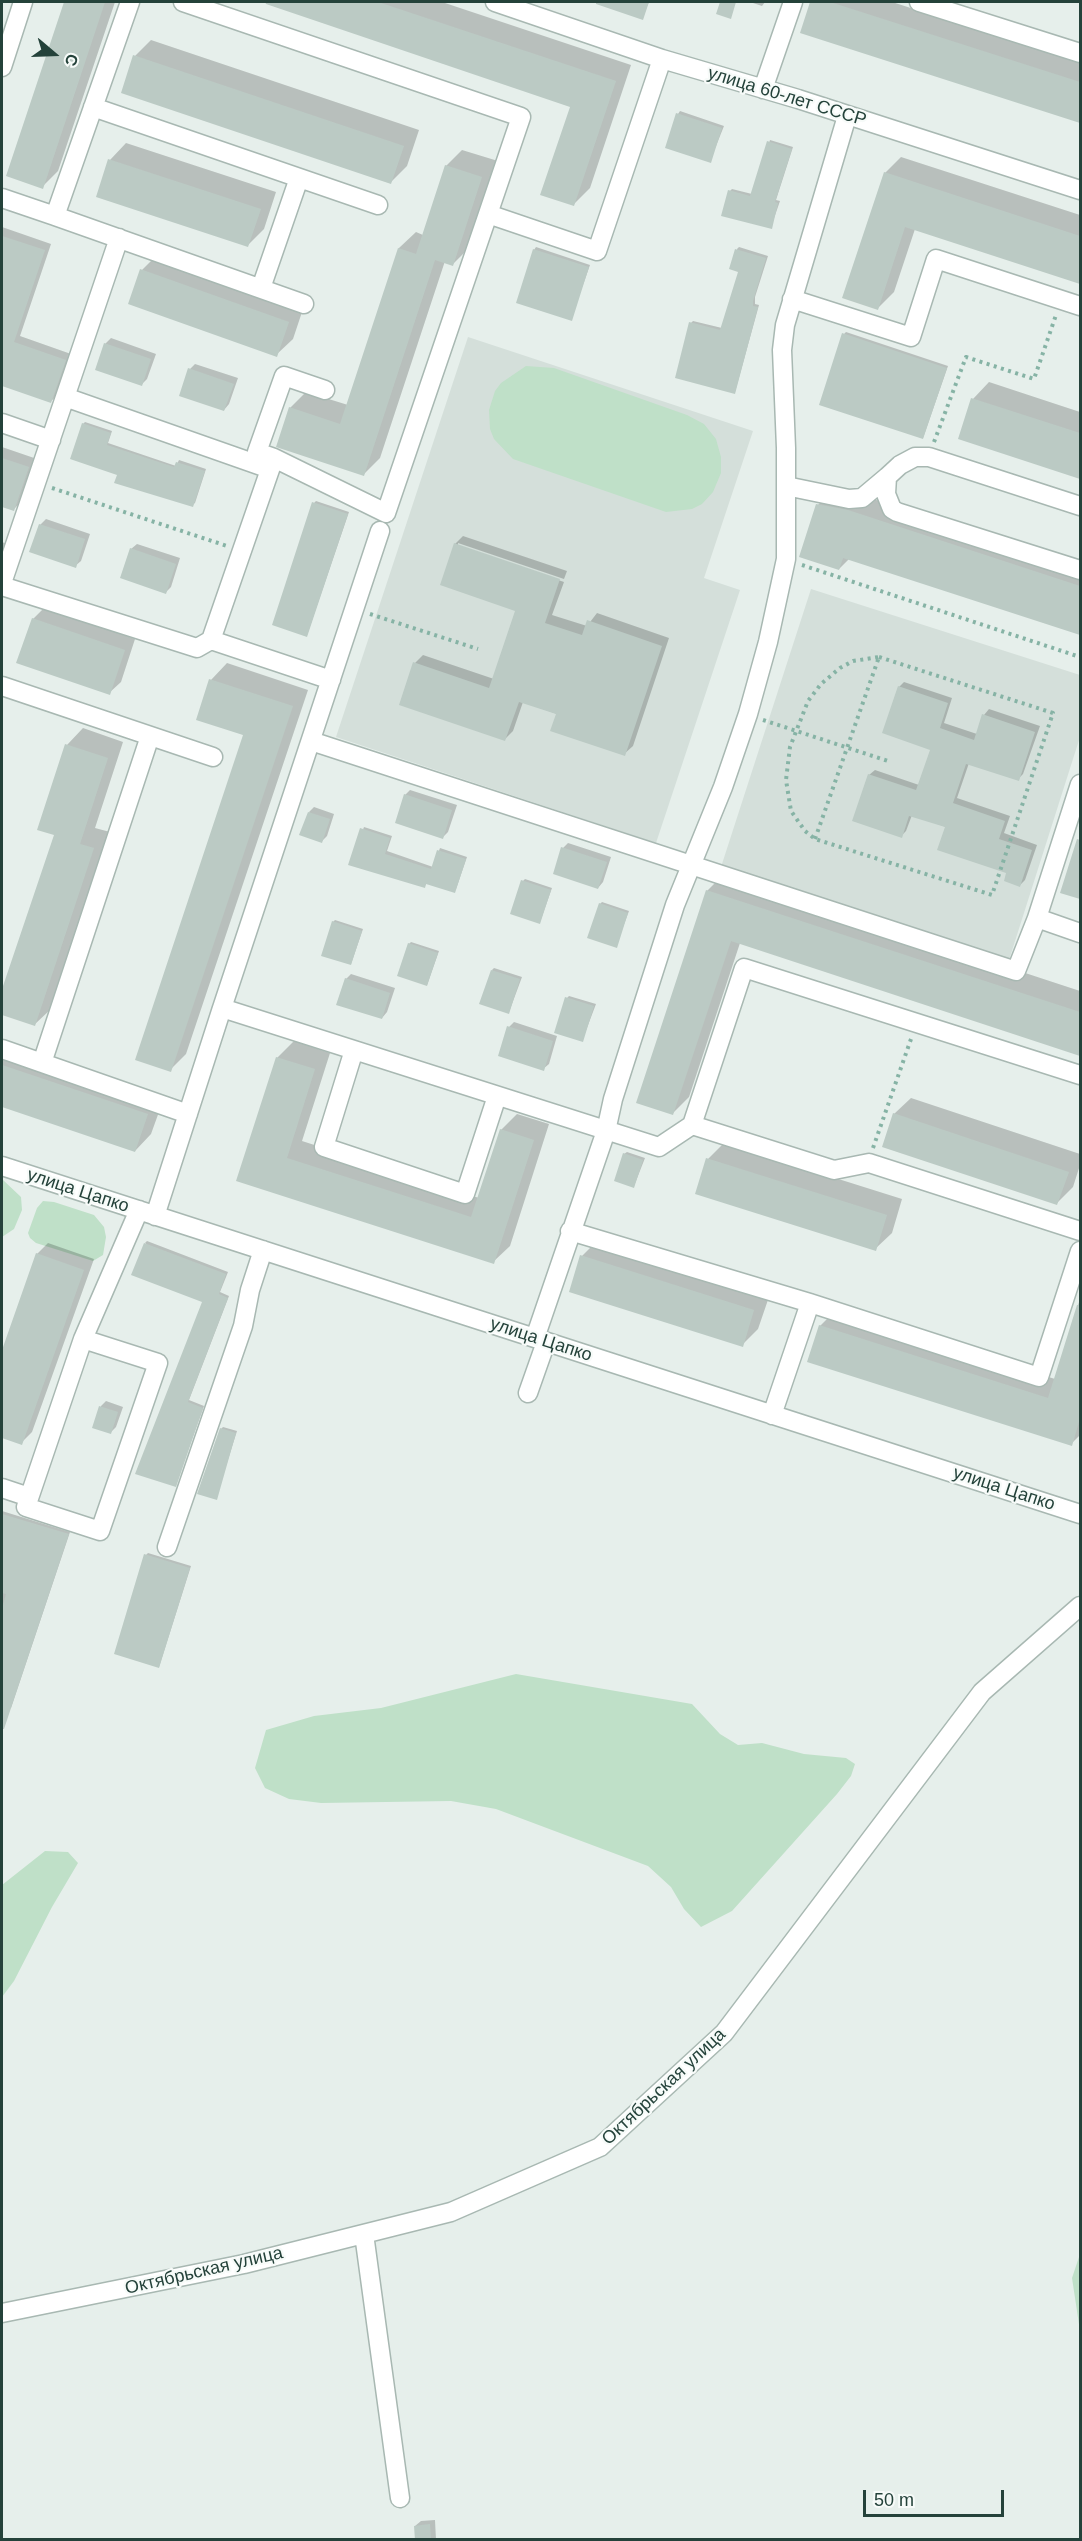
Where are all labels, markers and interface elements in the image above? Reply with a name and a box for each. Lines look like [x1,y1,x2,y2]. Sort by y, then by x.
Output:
north arrow [24,24,84,84]
text: С [62,52,81,68]
street label: улица 60-лет СССР [705,63,869,131]
street label: улица Цапко [24,1164,132,1218]
street label: улица Цапко [487,1313,595,1367]
street label: улица Цапко [950,1462,1058,1516]
street label: Октябрьская улица [598,2024,730,2150]
street label: Октябрьская улица [123,2242,285,2300]
scale bar [866,2478,1007,2516]
text: 50 m [874,2490,914,2510]

